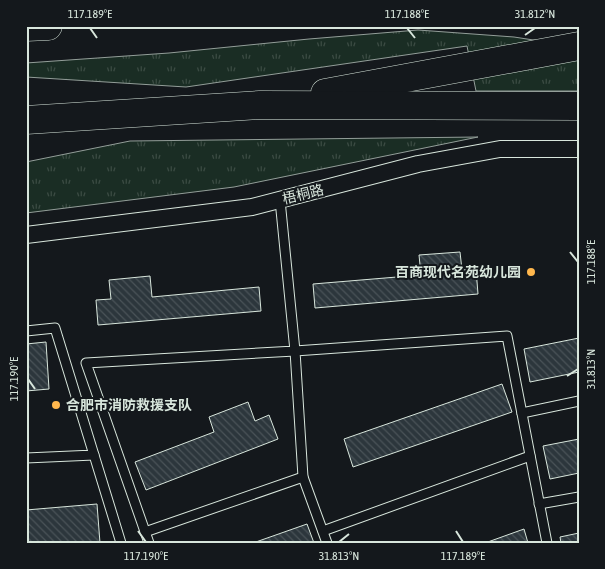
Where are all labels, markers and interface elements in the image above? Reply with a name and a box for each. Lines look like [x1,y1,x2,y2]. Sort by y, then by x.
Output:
text: 117.189°E [68,7,112,21]
text: 117.188°E [385,7,429,21]
text: 31.812°N [515,7,555,21]
street label: 梧桐路 [281,181,325,207]
text: 117.188°E [584,240,598,284]
place label: 百商现代名苑幼儿园 [395,264,521,280]
marker: 百商现代名苑幼儿园 [525,266,537,278]
text: 31.813°N [584,349,598,389]
text: 117.190°E [7,357,21,401]
place label: 合肥市消防救援支队 [66,397,192,413]
marker: 合肥市消防救援支队 [50,399,62,411]
text: 117.190°E [124,549,168,563]
text: 31.813°N [319,549,359,563]
text: 117.189°E [441,549,485,563]

